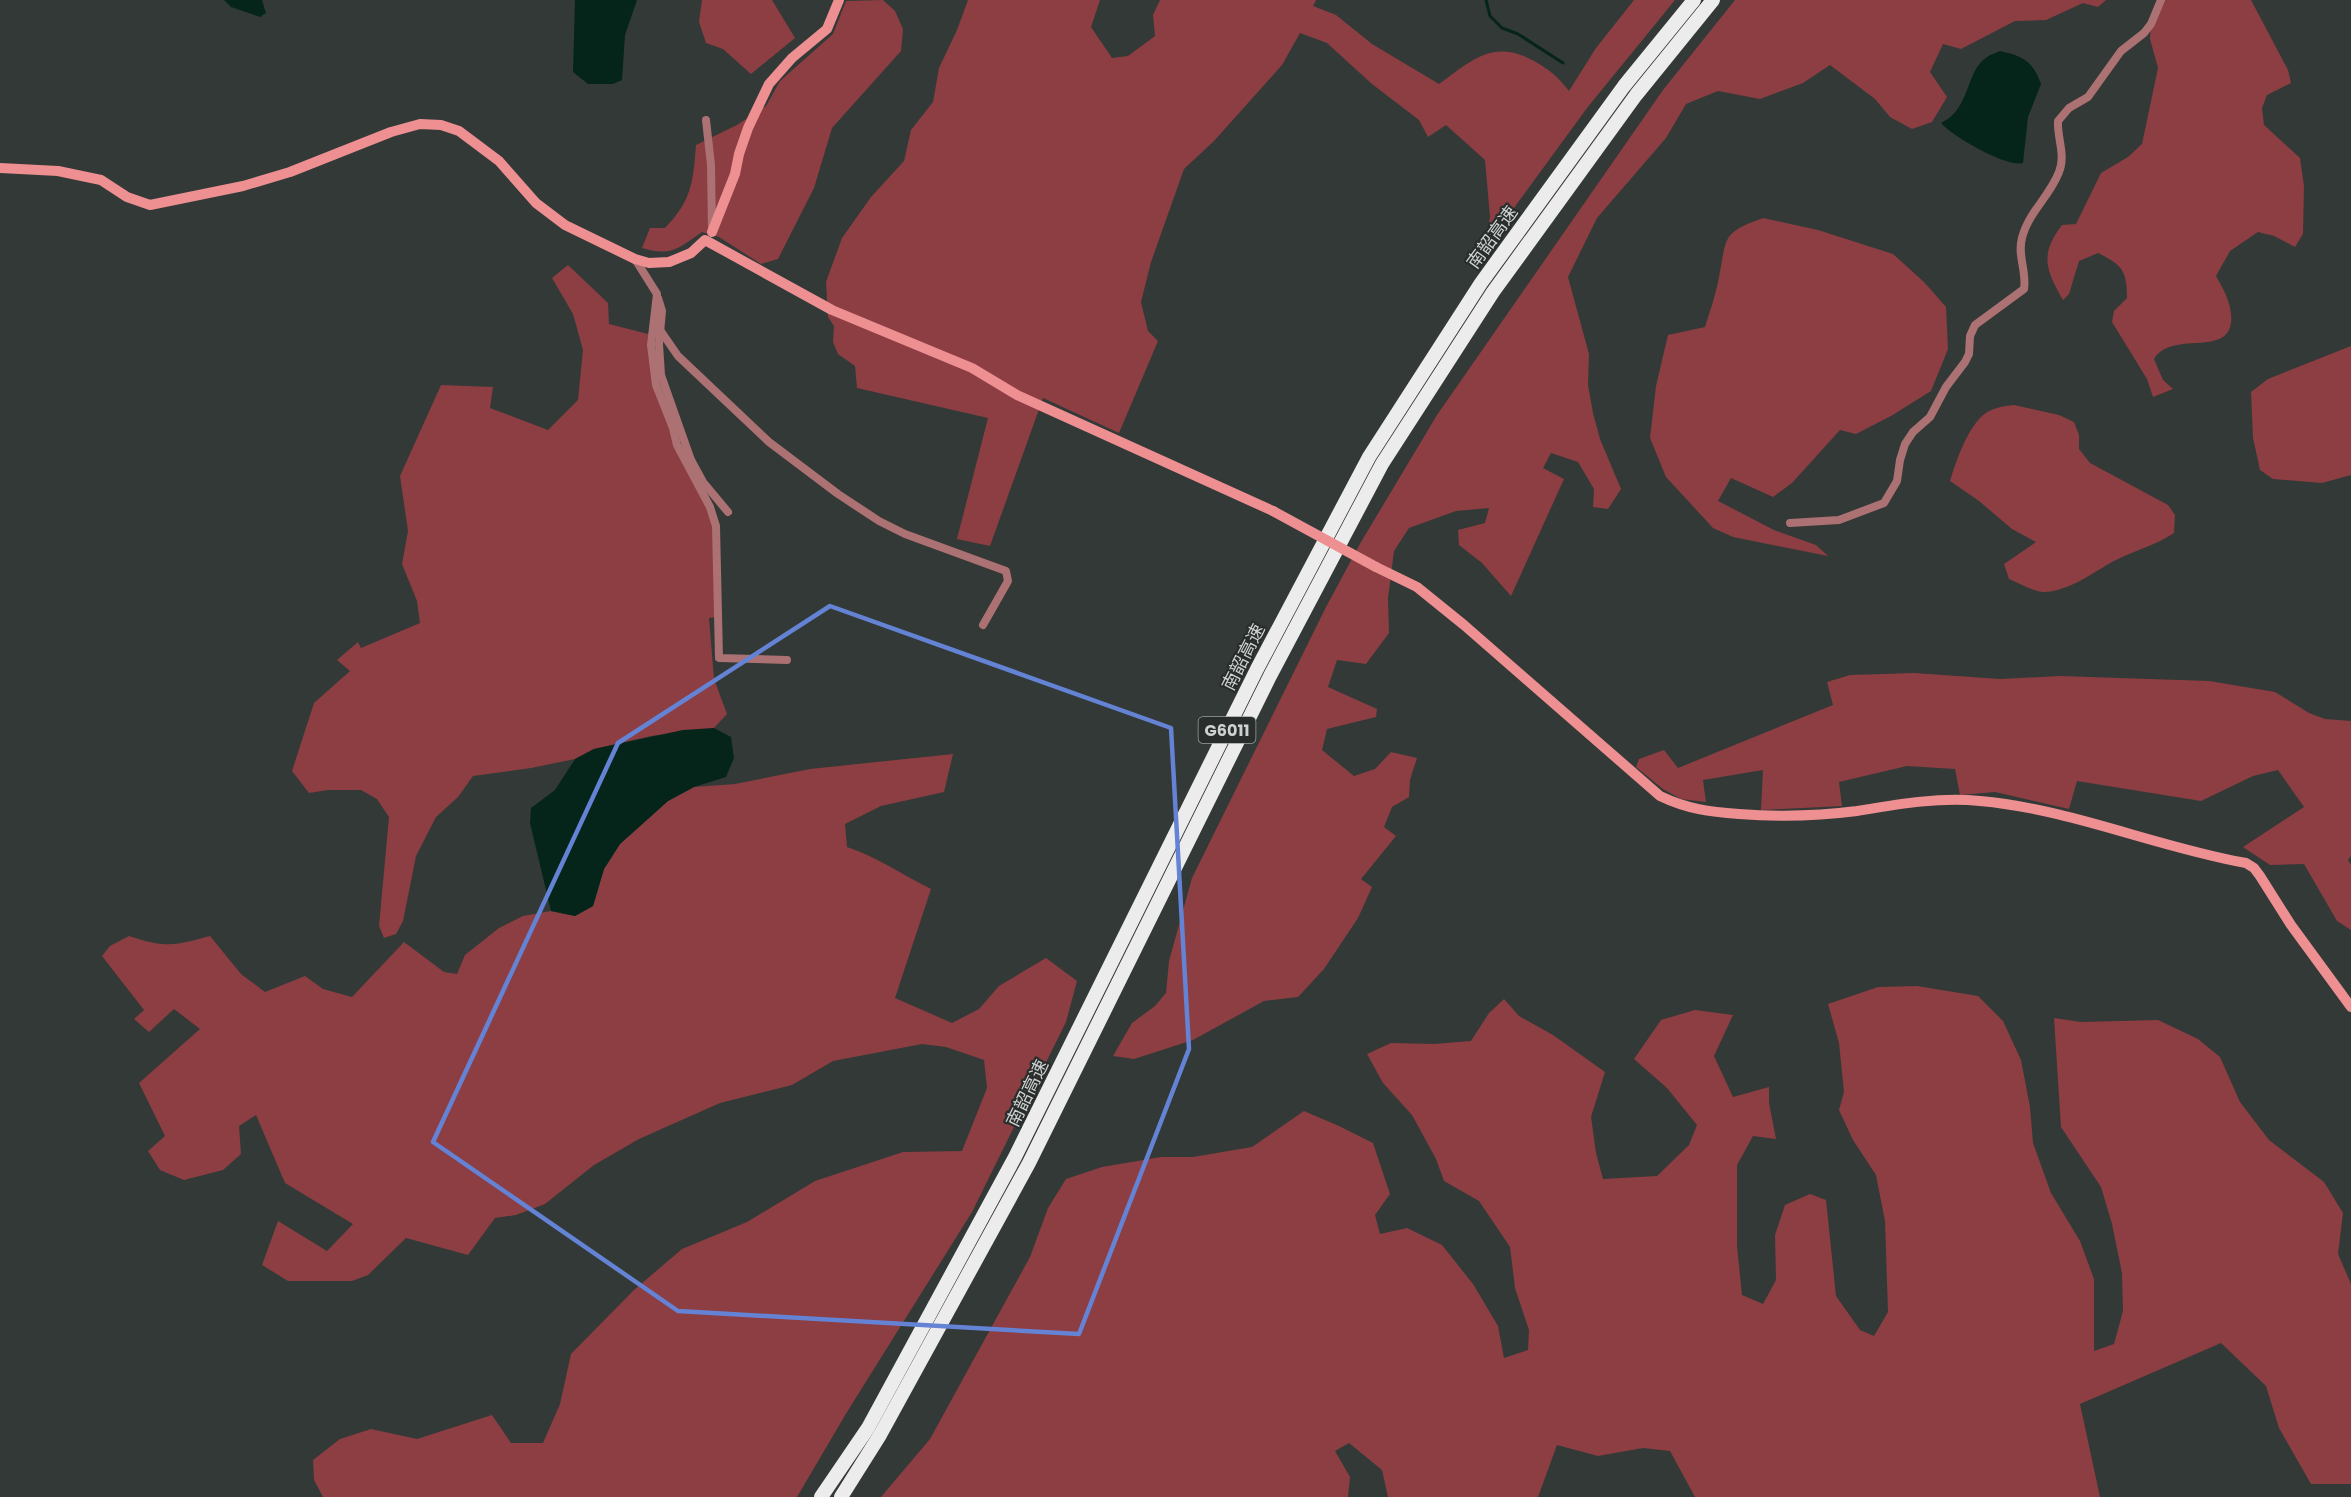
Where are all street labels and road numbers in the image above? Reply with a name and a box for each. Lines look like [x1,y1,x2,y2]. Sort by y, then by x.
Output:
street label: 南韶高速 [1461,201,1523,273]
street label: 南韶高速 [1216,619,1270,695]
road number: G6011 [1198,717,1256,743]
street label: 南韶高速 [1000,1055,1054,1131]

